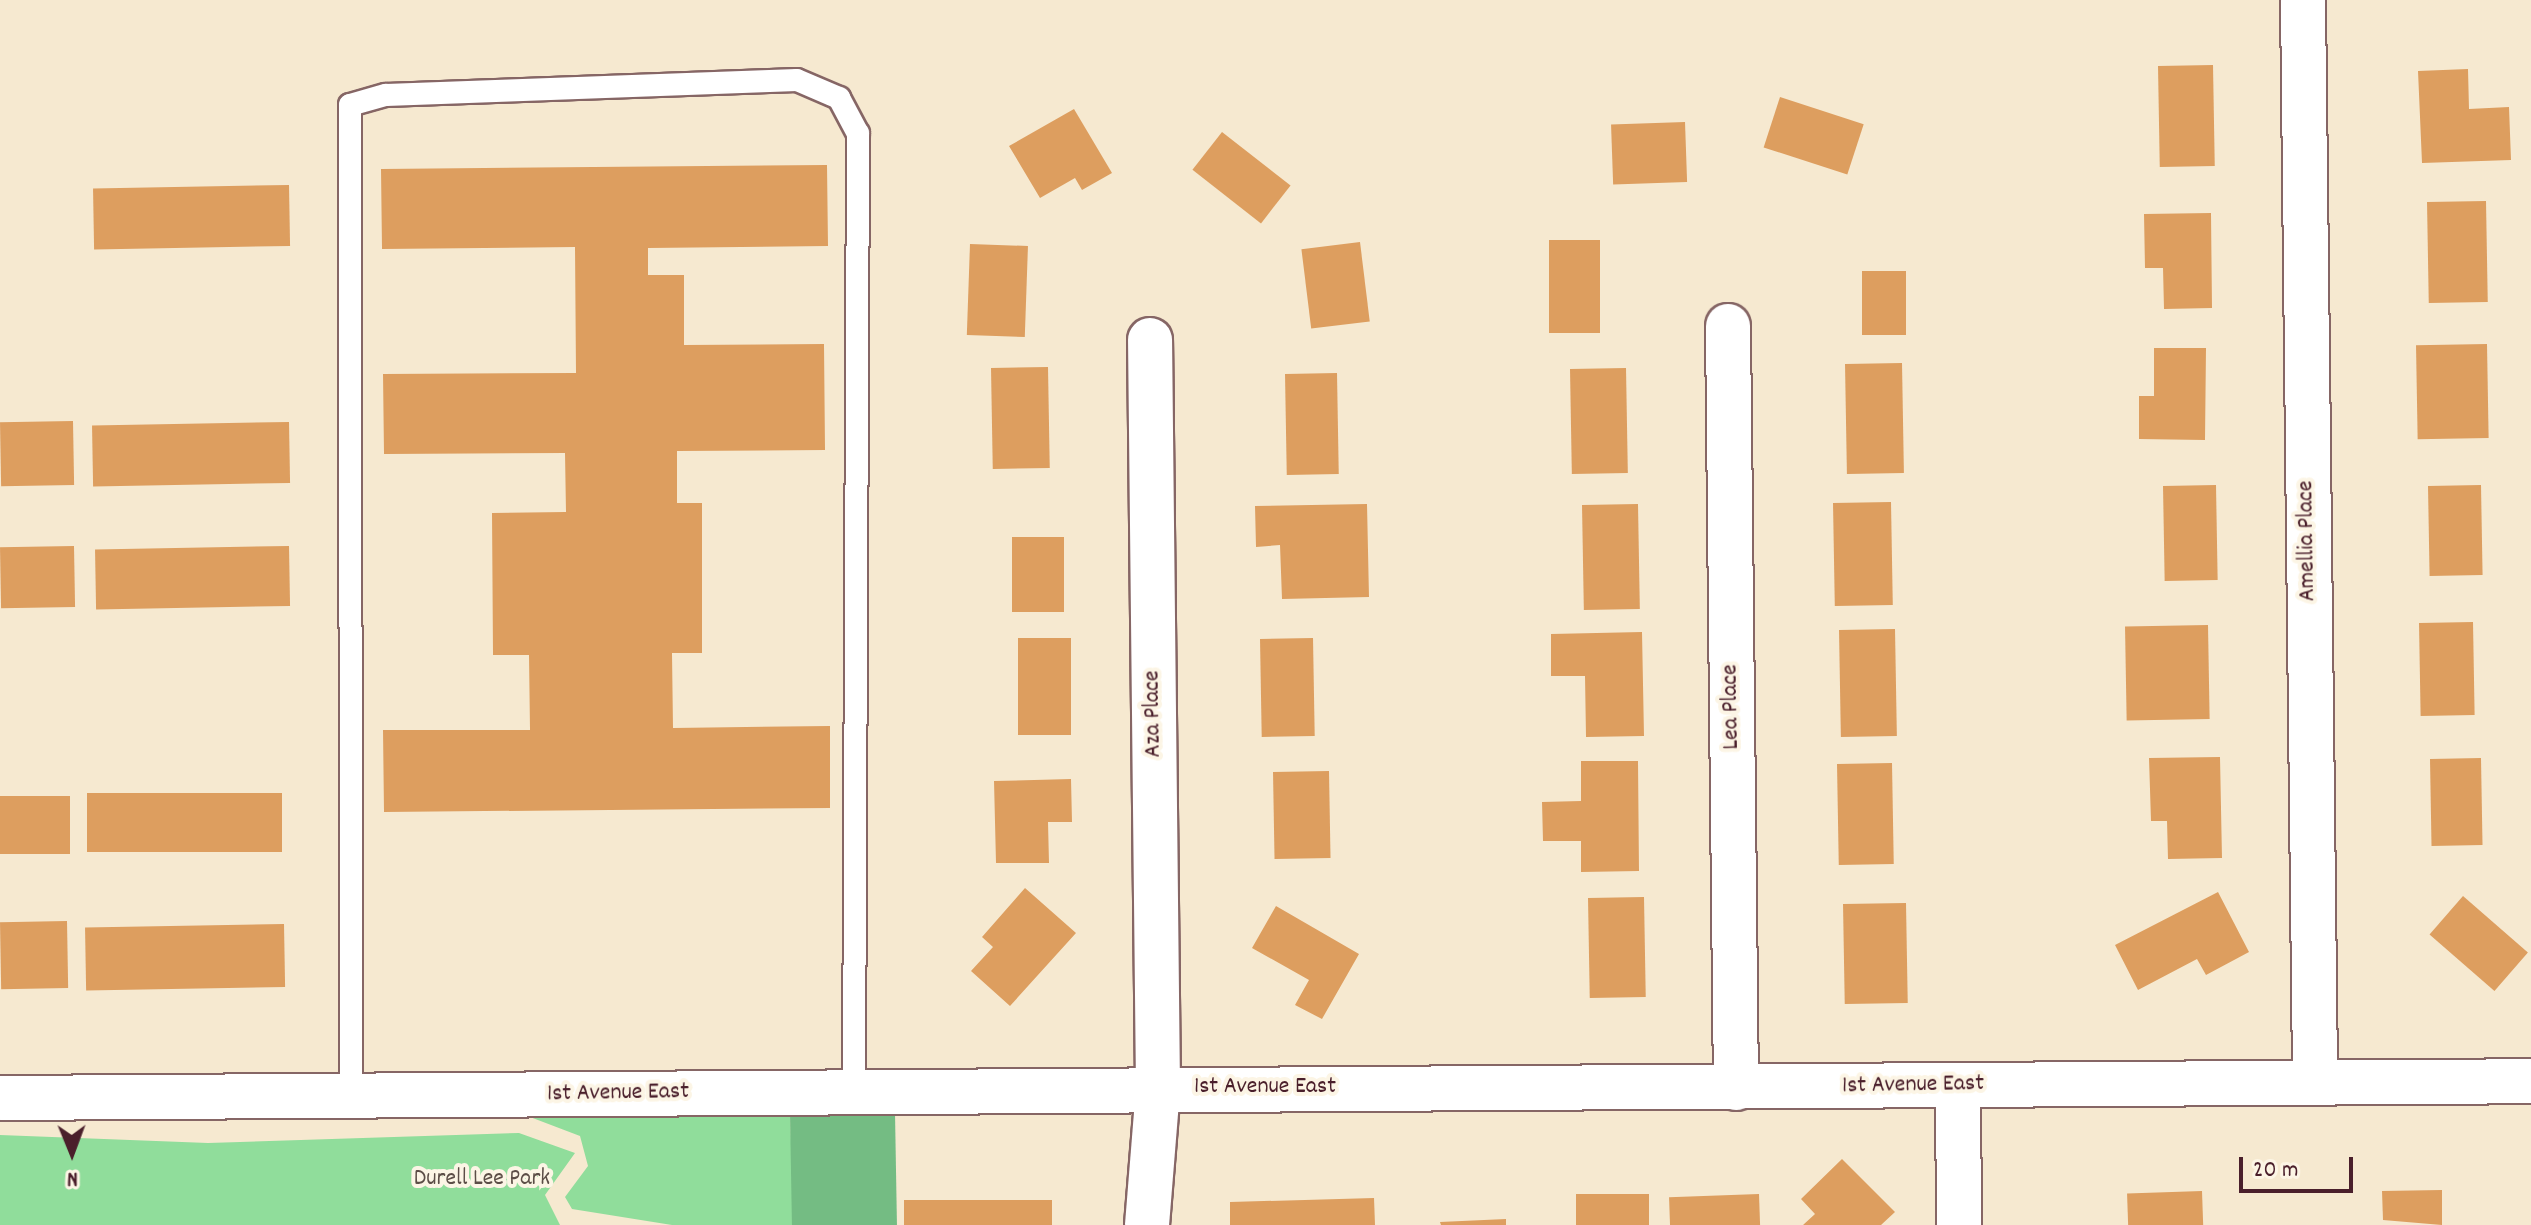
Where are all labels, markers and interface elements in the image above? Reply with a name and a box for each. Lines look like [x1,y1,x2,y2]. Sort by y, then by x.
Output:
street label: Amellia Place [2293,480,2323,602]
street label: Lea Place [1717,664,1747,750]
street label: Aza Place [1139,670,1169,758]
street label: 1st Avenue East [1842,1070,1984,1102]
street label: 1st Avenue East [1194,1074,1336,1102]
street label: 1st Avenue East [547,1078,689,1110]
north arrow [32,1113,112,1193]
scale bar [2243,1141,2357,1191]
text: 20 m [2253,1154,2299,1188]
text: N [67,1162,78,1193]
park label: Durell Lee Park [414,1166,550,1194]

